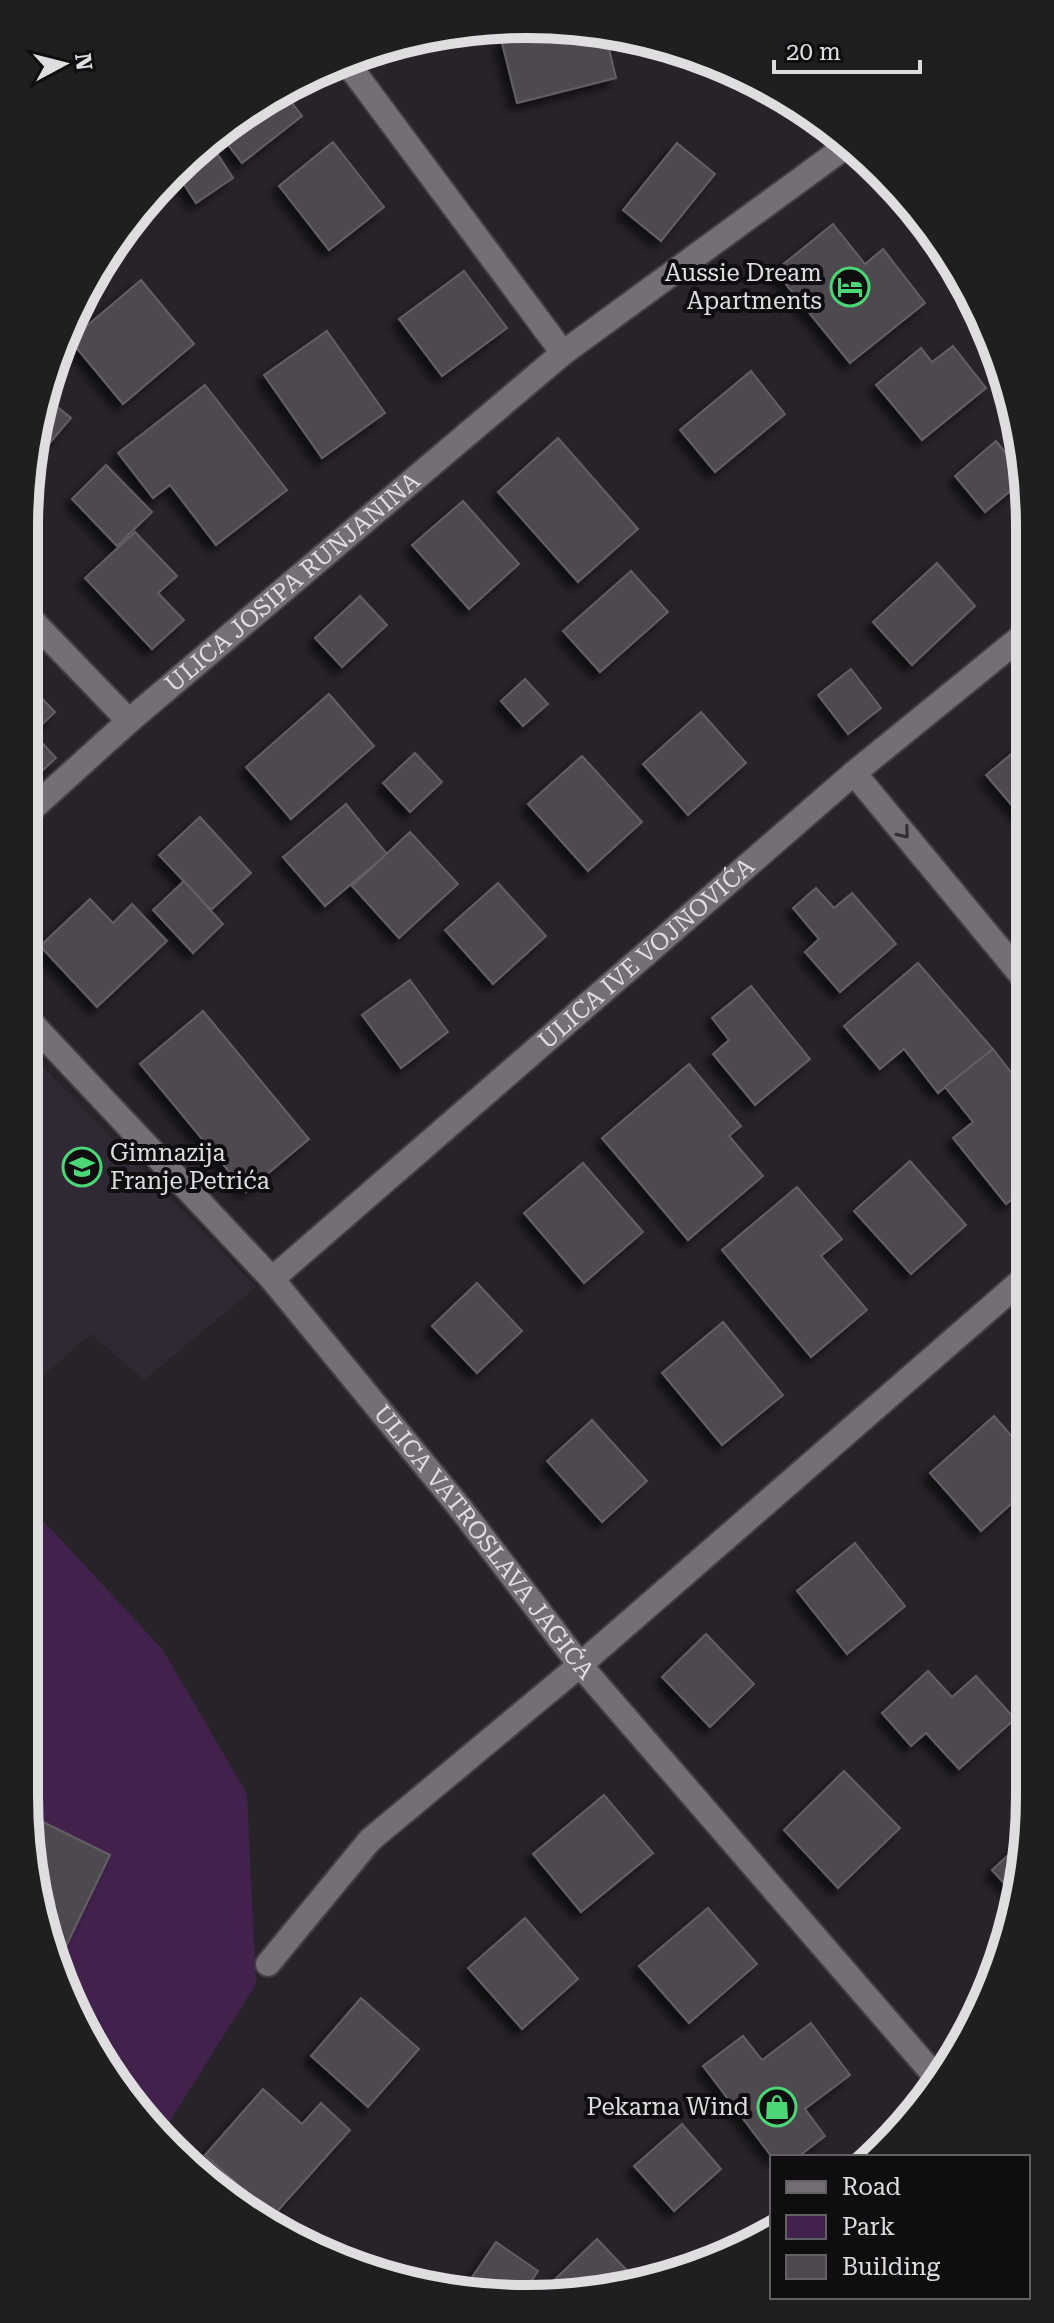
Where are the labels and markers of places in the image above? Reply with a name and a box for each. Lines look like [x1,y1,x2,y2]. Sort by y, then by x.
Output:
place label: Aussie Dream Apartments [665,259,822,315]
hotel icon: Aussie Dream Apartments [829,266,871,308]
place label: Gimnazija Franje Petrića [110,1139,270,1195]
school or university icon: Gimnazija Franje Petrića [61,1146,103,1188]
shop icon: Pekarna Wind [756,2086,798,2128]
place label: Pekarna Wind [587,2093,749,2121]

